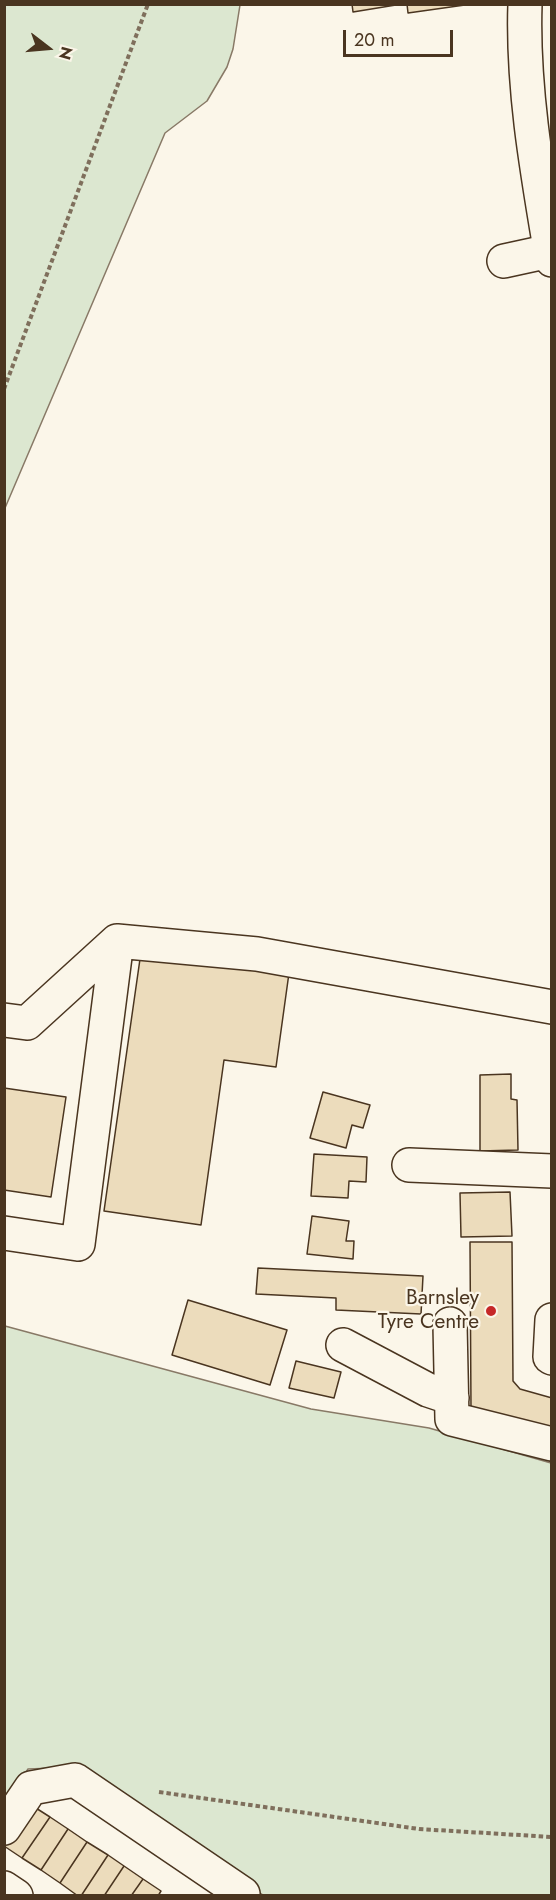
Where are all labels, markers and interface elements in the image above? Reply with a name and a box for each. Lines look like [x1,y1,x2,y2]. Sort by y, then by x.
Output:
north arrow [18,18,78,78]
scale bar [346,18,456,56]
text: 20 m [354,27,394,53]
text: N [53,44,79,62]
place label: Barnsley Tyre Centre [378,1286,479,1336]
marker: Barnsley Tyre Centre [484,1304,498,1318]

